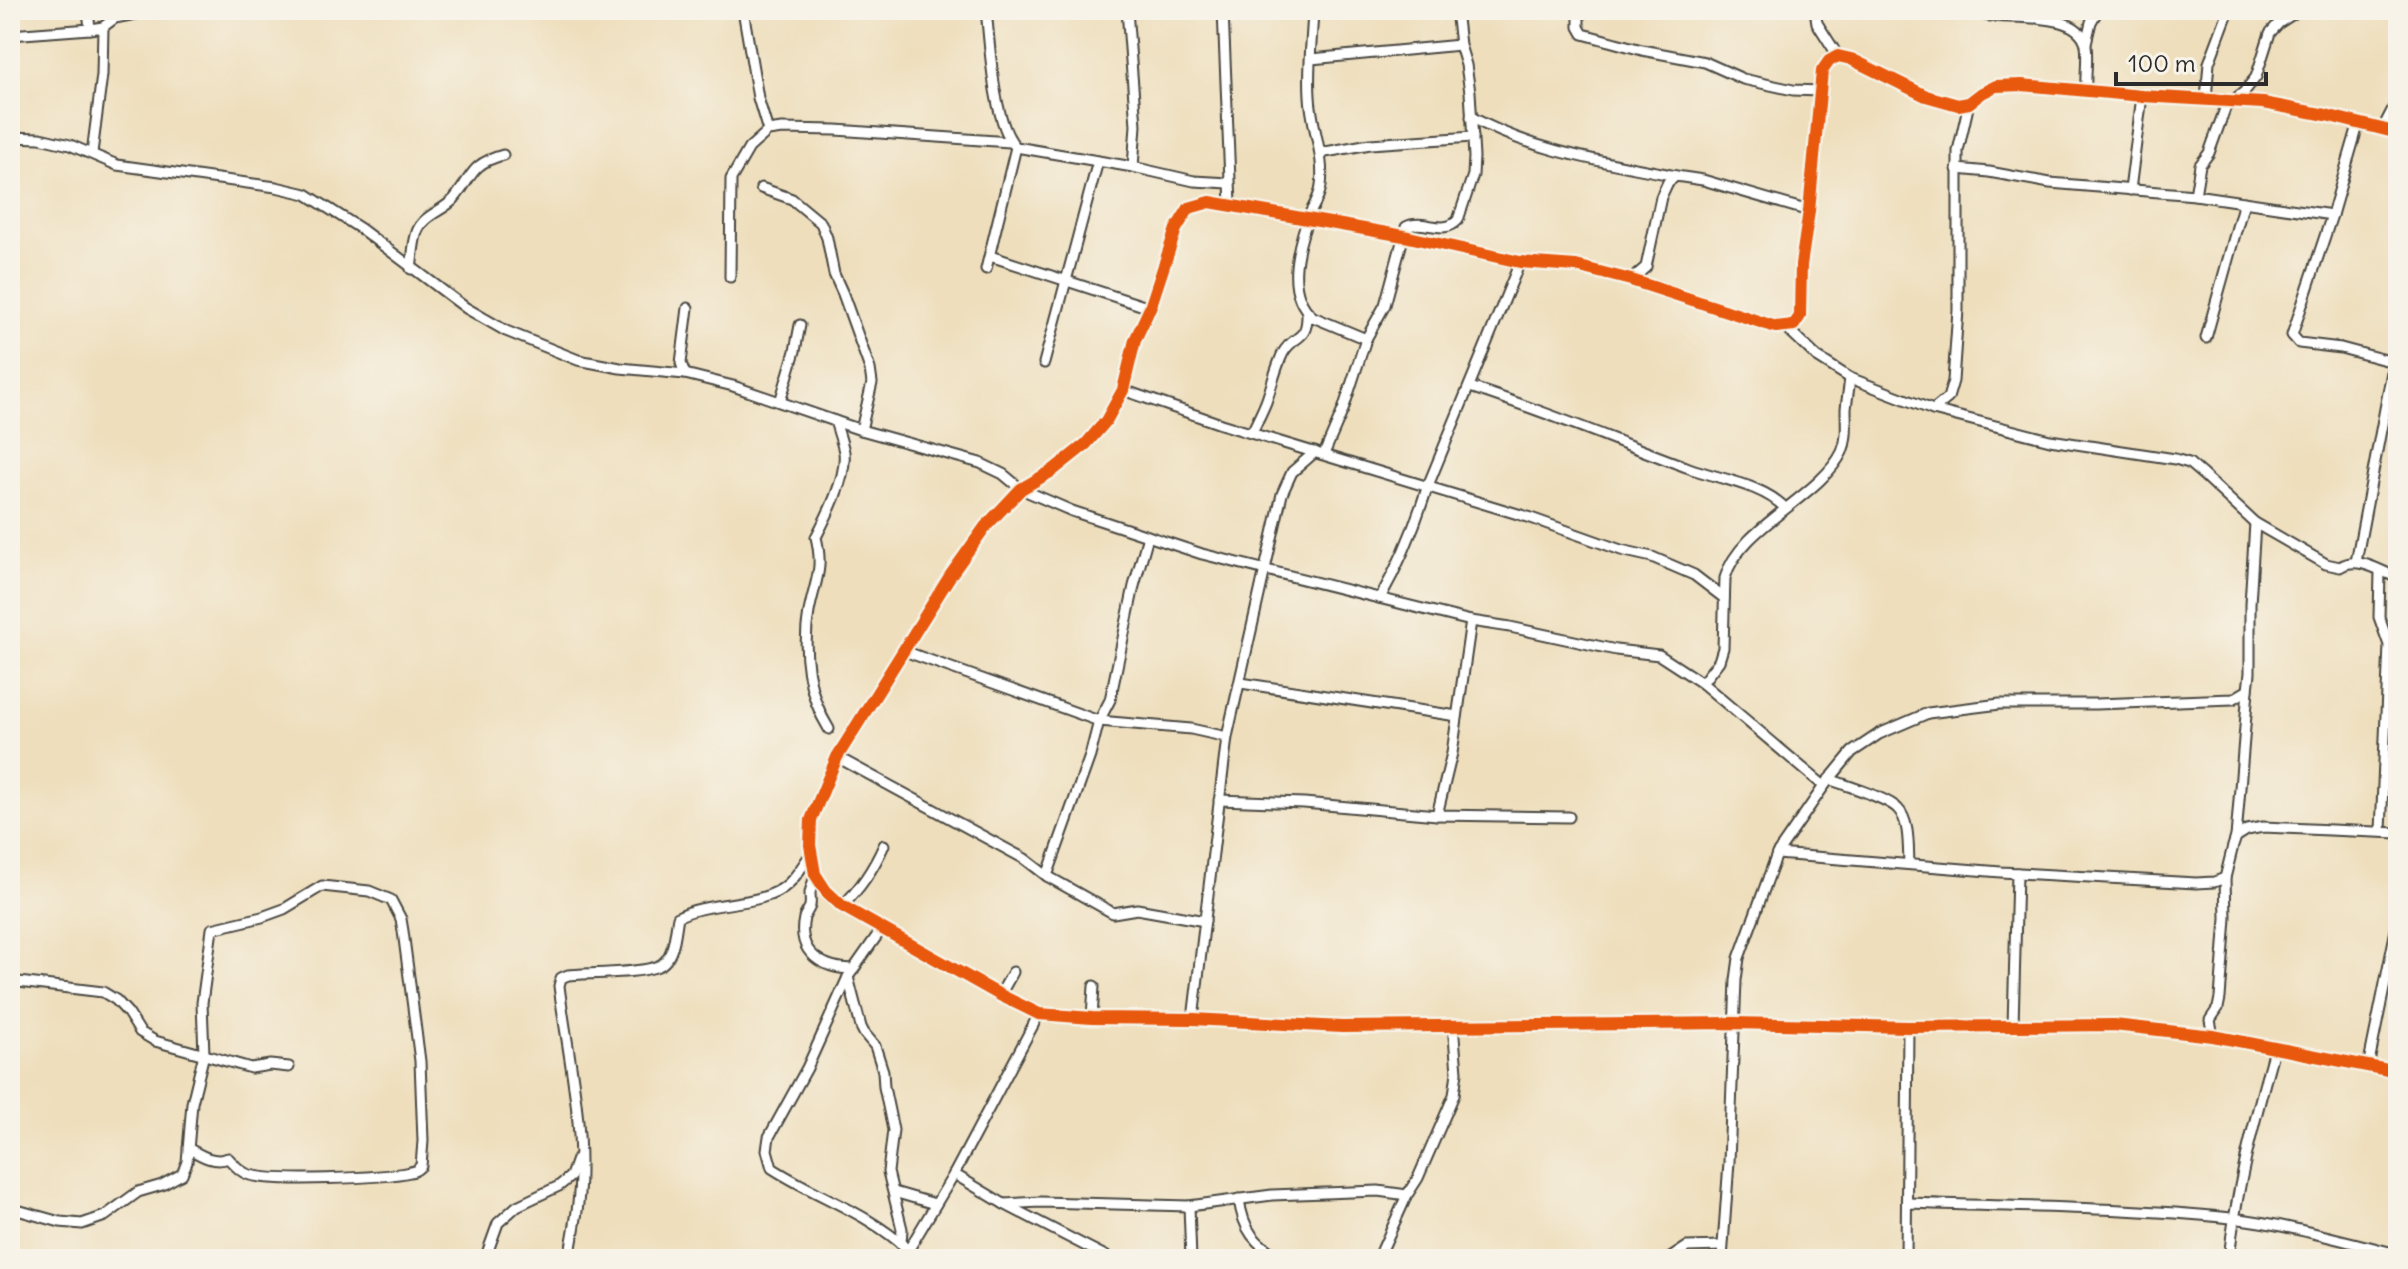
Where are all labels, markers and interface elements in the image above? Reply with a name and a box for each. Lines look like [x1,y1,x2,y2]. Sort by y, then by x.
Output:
scale bar [2116,36,2266,86]
text: 100 m [2128,48,2196,78]

